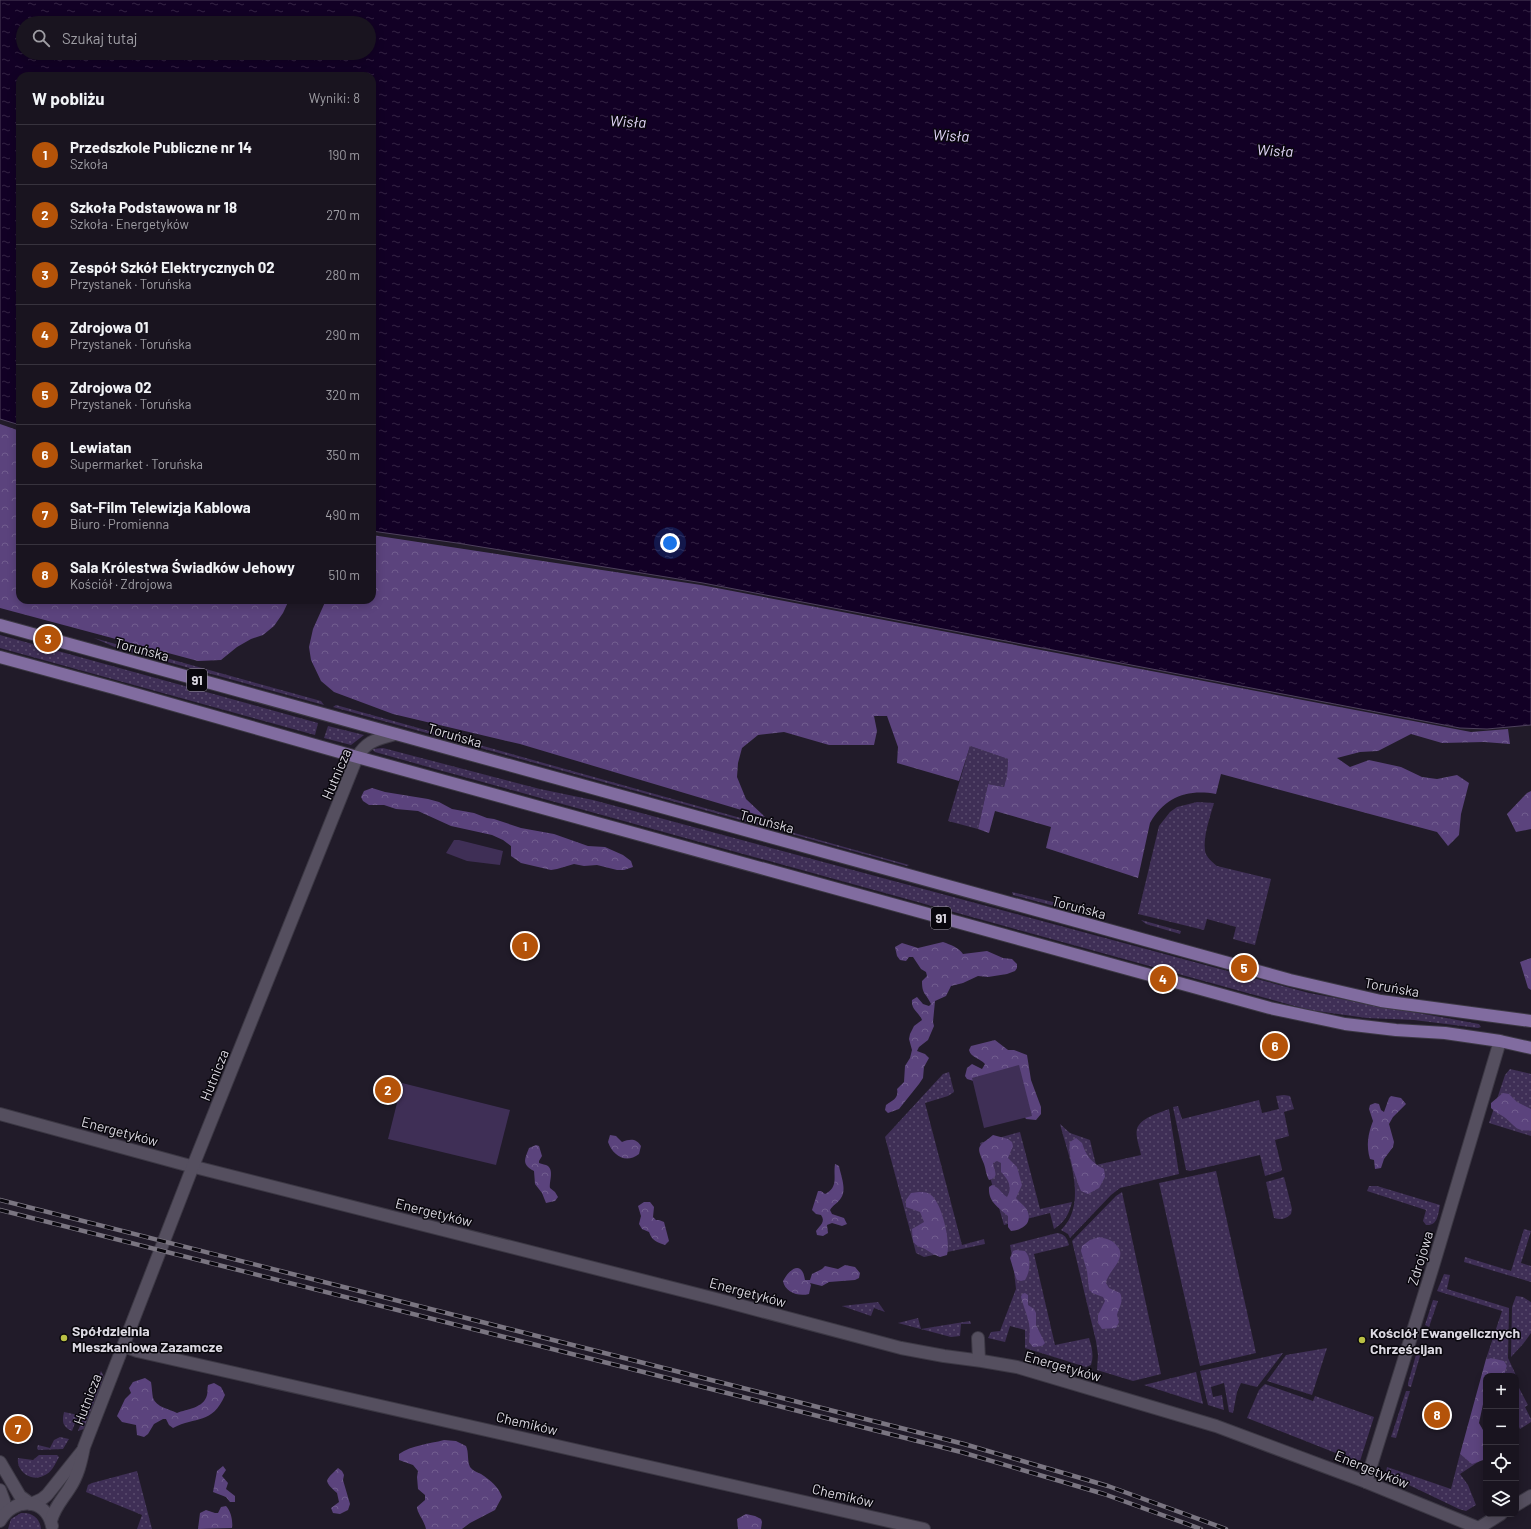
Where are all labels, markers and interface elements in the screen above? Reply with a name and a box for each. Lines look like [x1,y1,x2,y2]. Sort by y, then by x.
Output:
search box [16,16,376,60]
icon: search [30,27,52,49]
text: Szukaj tutaj [62,29,138,47]
text: W pobliżu [32,88,105,108]
text: Wyniki: 8 [309,90,360,106]
water label: Wisła [609,111,647,131]
water label: Wisła [932,125,970,145]
text: Przedszkole Publiczne nr 14 [70,138,252,156]
water label: Wisła [1256,140,1294,160]
text: 1 [43,147,47,163]
text: 190 m [328,147,360,163]
text: Szkoła [70,156,108,172]
text: Szkoła Podstawowa nr 18 [70,198,237,216]
text: 2 [41,207,49,223]
text: 270 m [326,207,360,223]
text: Szkoła · Energetyków [70,216,189,232]
text: Zespół Szkół Elektrycznych 02 [70,258,275,276]
text: 3 [41,267,49,283]
text: 280 m [326,267,360,283]
text: Przystanek · Toruńska [70,276,191,292]
text: Zdrojowa 01 [70,318,148,336]
text: 4 [41,327,49,343]
text: 290 m [326,327,360,343]
text: Przystanek · Toruńska [70,336,191,352]
text: Zdrojowa 02 [70,378,152,396]
text: 5 [41,387,49,403]
text: 320 m [326,387,360,403]
text: Przystanek · Toruńska [70,396,191,412]
text: Lewiatan [70,438,132,456]
text: 6 [42,447,48,463]
text: 350 m [326,447,360,463]
text: Supermarket · Toruńska [70,456,203,472]
text: Sat-Film Telewizja Kablowa [70,498,251,516]
text: 7 [42,507,48,523]
text: 490 m [325,507,360,523]
text: Biuro · Promienna [70,516,169,532]
your location [660,533,680,553]
text: Sala Królestwa Świadków Jehowy [70,558,295,576]
text: 8 [41,567,49,583]
text: 510 m [328,567,360,583]
text: Kościół · Zdrojowa [70,576,172,592]
pin: 3 [35,624,61,654]
street label: Toruńska [113,634,171,664]
road number: 91 [187,669,207,691]
street label: Toruńska [426,719,484,751]
street label: Hutnicza [318,746,354,802]
street label: Toruńska [738,806,796,836]
street label: Toruńska [1050,892,1108,922]
road number: 91 [931,907,951,929]
pin: 1 [512,931,538,961]
pin: 5 [1231,953,1257,983]
pin: 4 [1150,964,1176,994]
street label: Toruńska [1363,974,1421,1000]
pin: 6 [1262,1031,1288,1061]
street label: Hutnicza [196,1047,232,1103]
pin: 2 [375,1075,401,1105]
street label: Energetyków [80,1113,160,1149]
street label: Energetyków [394,1194,474,1230]
street label: Zdrojowa [1404,1229,1436,1287]
street label: Energetyków [708,1274,788,1310]
place label: Spółdzielnia Mieszkaniowa Zazamcze [72,1322,223,1355]
place label: Kościół Ewangelicznych Chrześcijan [1370,1324,1520,1357]
marker: Spółdzielnia Mieszkaniowa Zazamcze [59,1333,69,1343]
marker: Kościół Ewangelicznych Chrześcijan [1357,1335,1367,1345]
street label: Energetyków [1023,1347,1103,1385]
street label: Hutnicza [69,1371,105,1427]
map controls [1483,1373,1519,1517]
button: + [1483,1373,1519,1409]
pin: 8 [1424,1400,1450,1430]
street label: Chemików [495,1408,559,1438]
button: − [1483,1409,1519,1445]
pin: 7 [5,1414,31,1444]
button: locate [1483,1445,1519,1481]
street label: Energetyków [1332,1446,1412,1492]
street label: Chemików [811,1480,875,1510]
button: layers [1483,1481,1519,1517]

